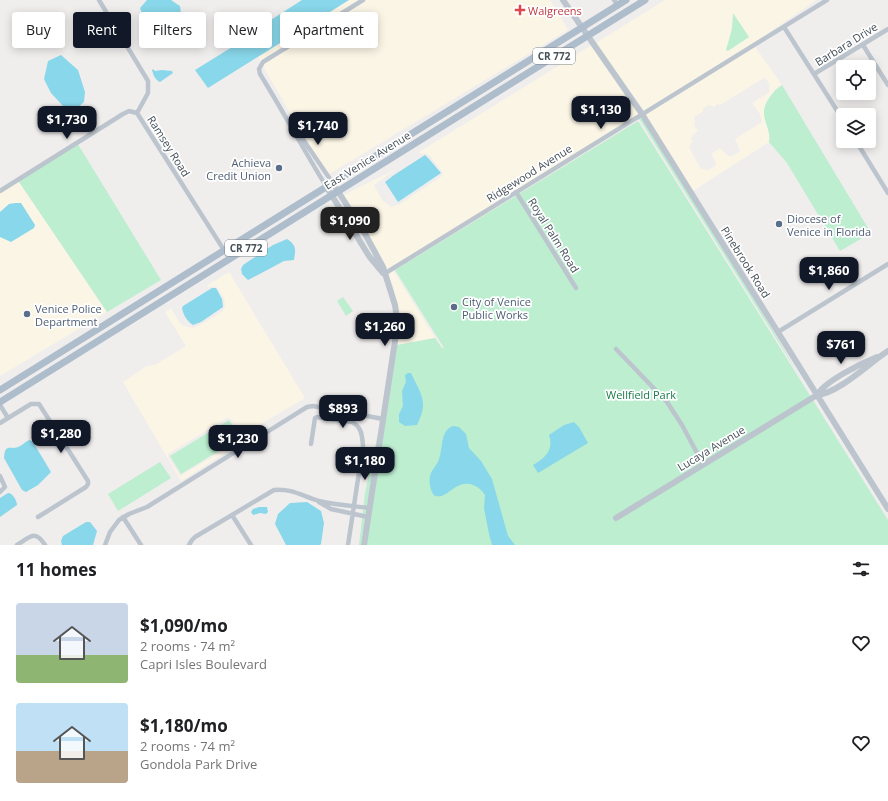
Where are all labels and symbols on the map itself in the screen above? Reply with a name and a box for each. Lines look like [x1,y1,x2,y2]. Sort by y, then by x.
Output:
place label: Walgreens [528,3,582,18]
marker: Walgreens [515,5,525,15]
street label: Barbara Drive [812,19,880,69]
road number: CR 772 [533,48,575,64]
pin: $1,130 [568,96,634,130]
pin: $1,730 [34,106,100,140]
pin: $1,740 [285,112,351,146]
street label: Ramsey Road [144,113,194,179]
street label: East Venice Avenue [321,127,413,193]
street label: Ridgewood Avenue [483,141,575,205]
place label: Achieva Credit Union [206,155,271,183]
marker: Achieva Credit Union [274,163,284,173]
street label: Royal Palm Road [525,195,583,275]
pin: $1,090 [317,207,383,241]
place label: Diocese of Venice in Florida [787,211,871,239]
marker: Diocese of Venice in Florida [774,219,784,229]
street label: Pinebrook Road [718,223,774,301]
road number: CR 772 [225,240,267,256]
pin: $1,860 [796,257,862,291]
place label: City of Venice Public Works [462,294,531,322]
place label: Venice Police Department [35,301,102,329]
marker: City of Venice Public Works [449,302,459,312]
marker: Venice Police Department [22,309,32,319]
pin: $1,260 [352,313,418,347]
pin: $761 [817,331,865,365]
park label: Wellfield Park [606,387,676,402]
pin: $893 [319,395,367,429]
pin: $1,280 [28,420,94,454]
street label: Lucaya Avenue [674,422,748,474]
pin: $1,230 [205,425,271,459]
pin: $1,180 [332,447,398,481]

